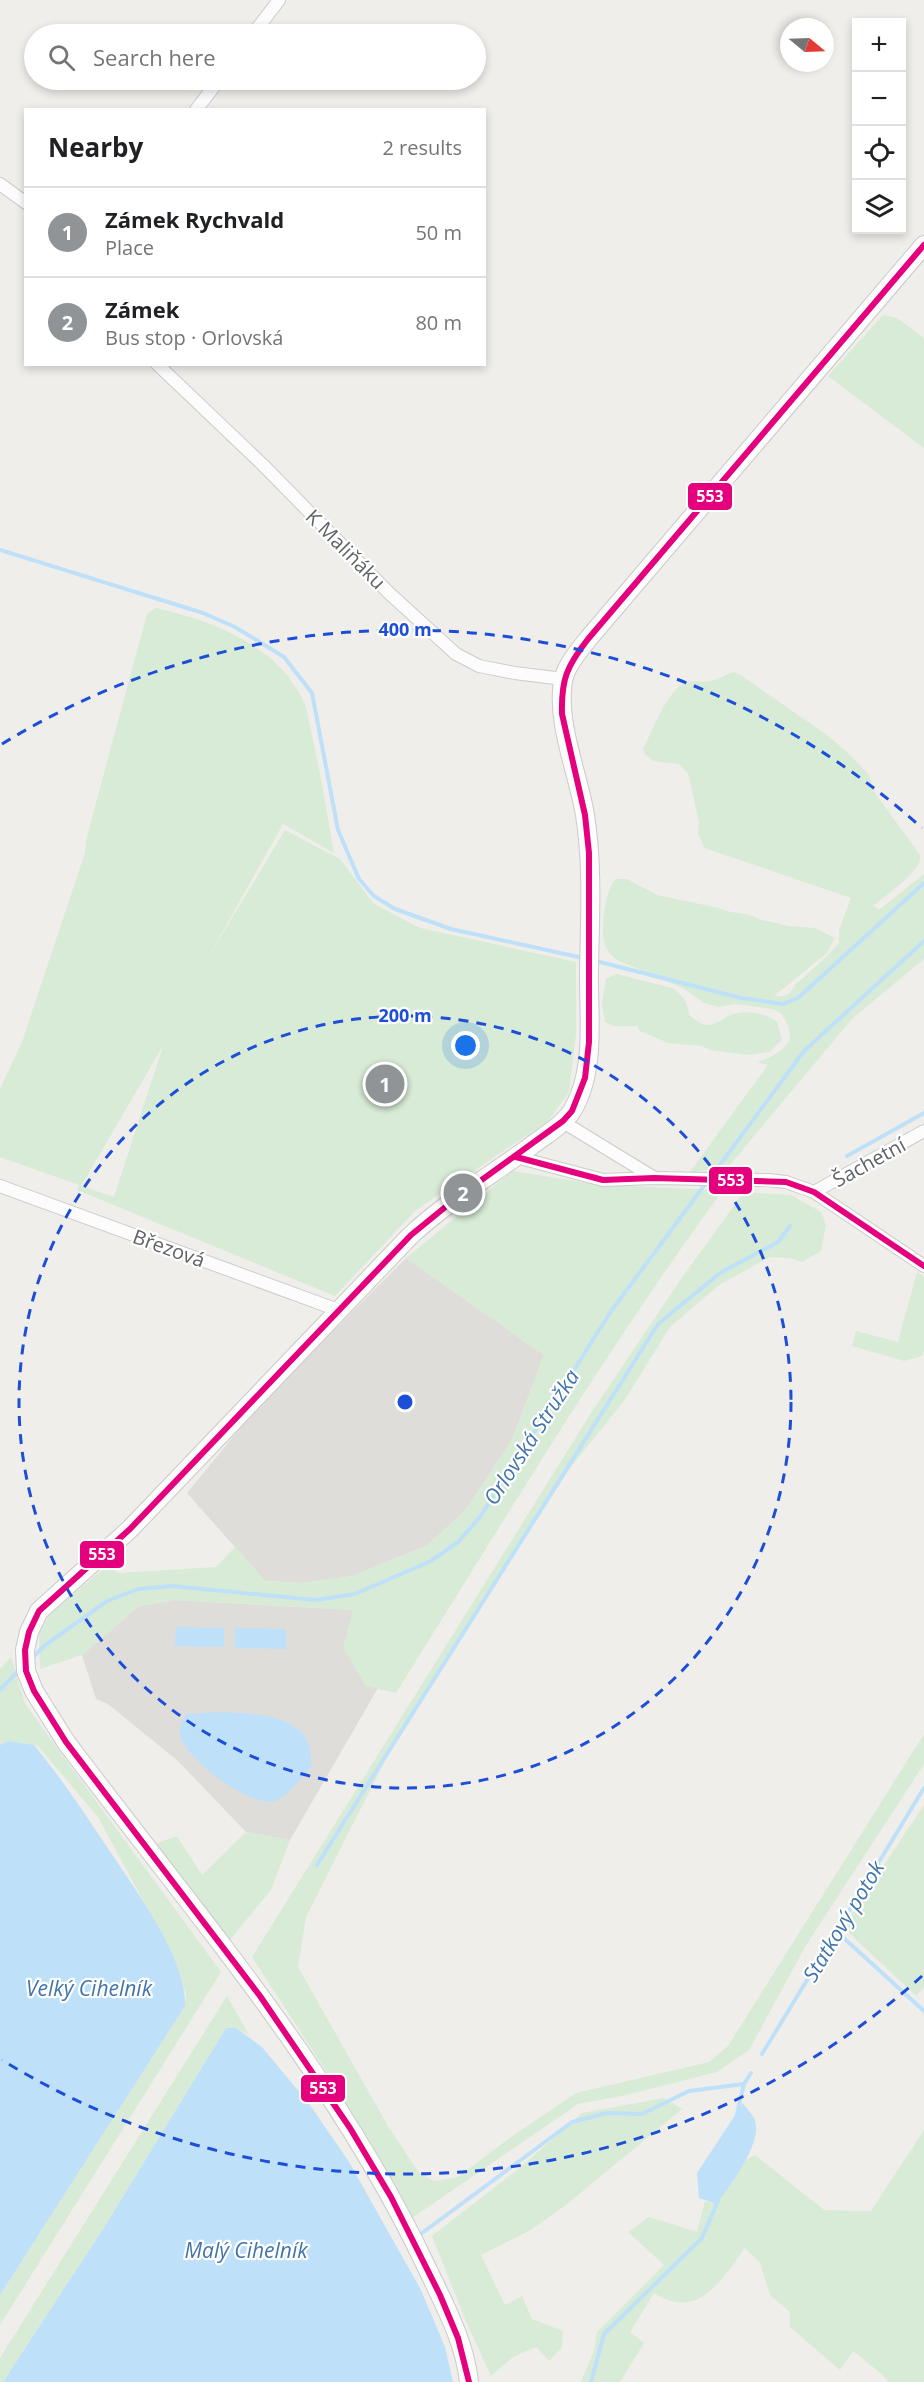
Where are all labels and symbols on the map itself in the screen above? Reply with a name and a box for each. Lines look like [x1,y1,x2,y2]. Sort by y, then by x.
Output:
north arrow [780,18,834,72]
line badge: 553 [687,482,733,511]
text: 553 [696,485,724,507]
street label: K Maliňáku [300,503,392,595]
text: 400 m [378,617,432,641]
text: 200 m [378,1003,432,1027]
your location [451,1031,480,1060]
pin: 1 [366,1062,404,1106]
street label: Šachetní [828,1130,911,1193]
line badge: 553 [708,1166,753,1195]
text: 553 [717,1169,745,1191]
pin: 2 [444,1170,482,1216]
street label: Březová [129,1223,209,1273]
water label: Orlovská Stružka [477,1364,585,1510]
centre of rings [395,1392,415,1412]
line badge: 553 [79,1540,125,1569]
text: 553 [88,1543,116,1565]
water label: Statkový potok [796,1855,890,1987]
water label: Velký Cihelník [26,1974,153,2002]
line badge: 553 [300,2074,346,2103]
text: 553 [309,2077,337,2099]
water label: Malý Cihelník [184,2236,308,2264]

